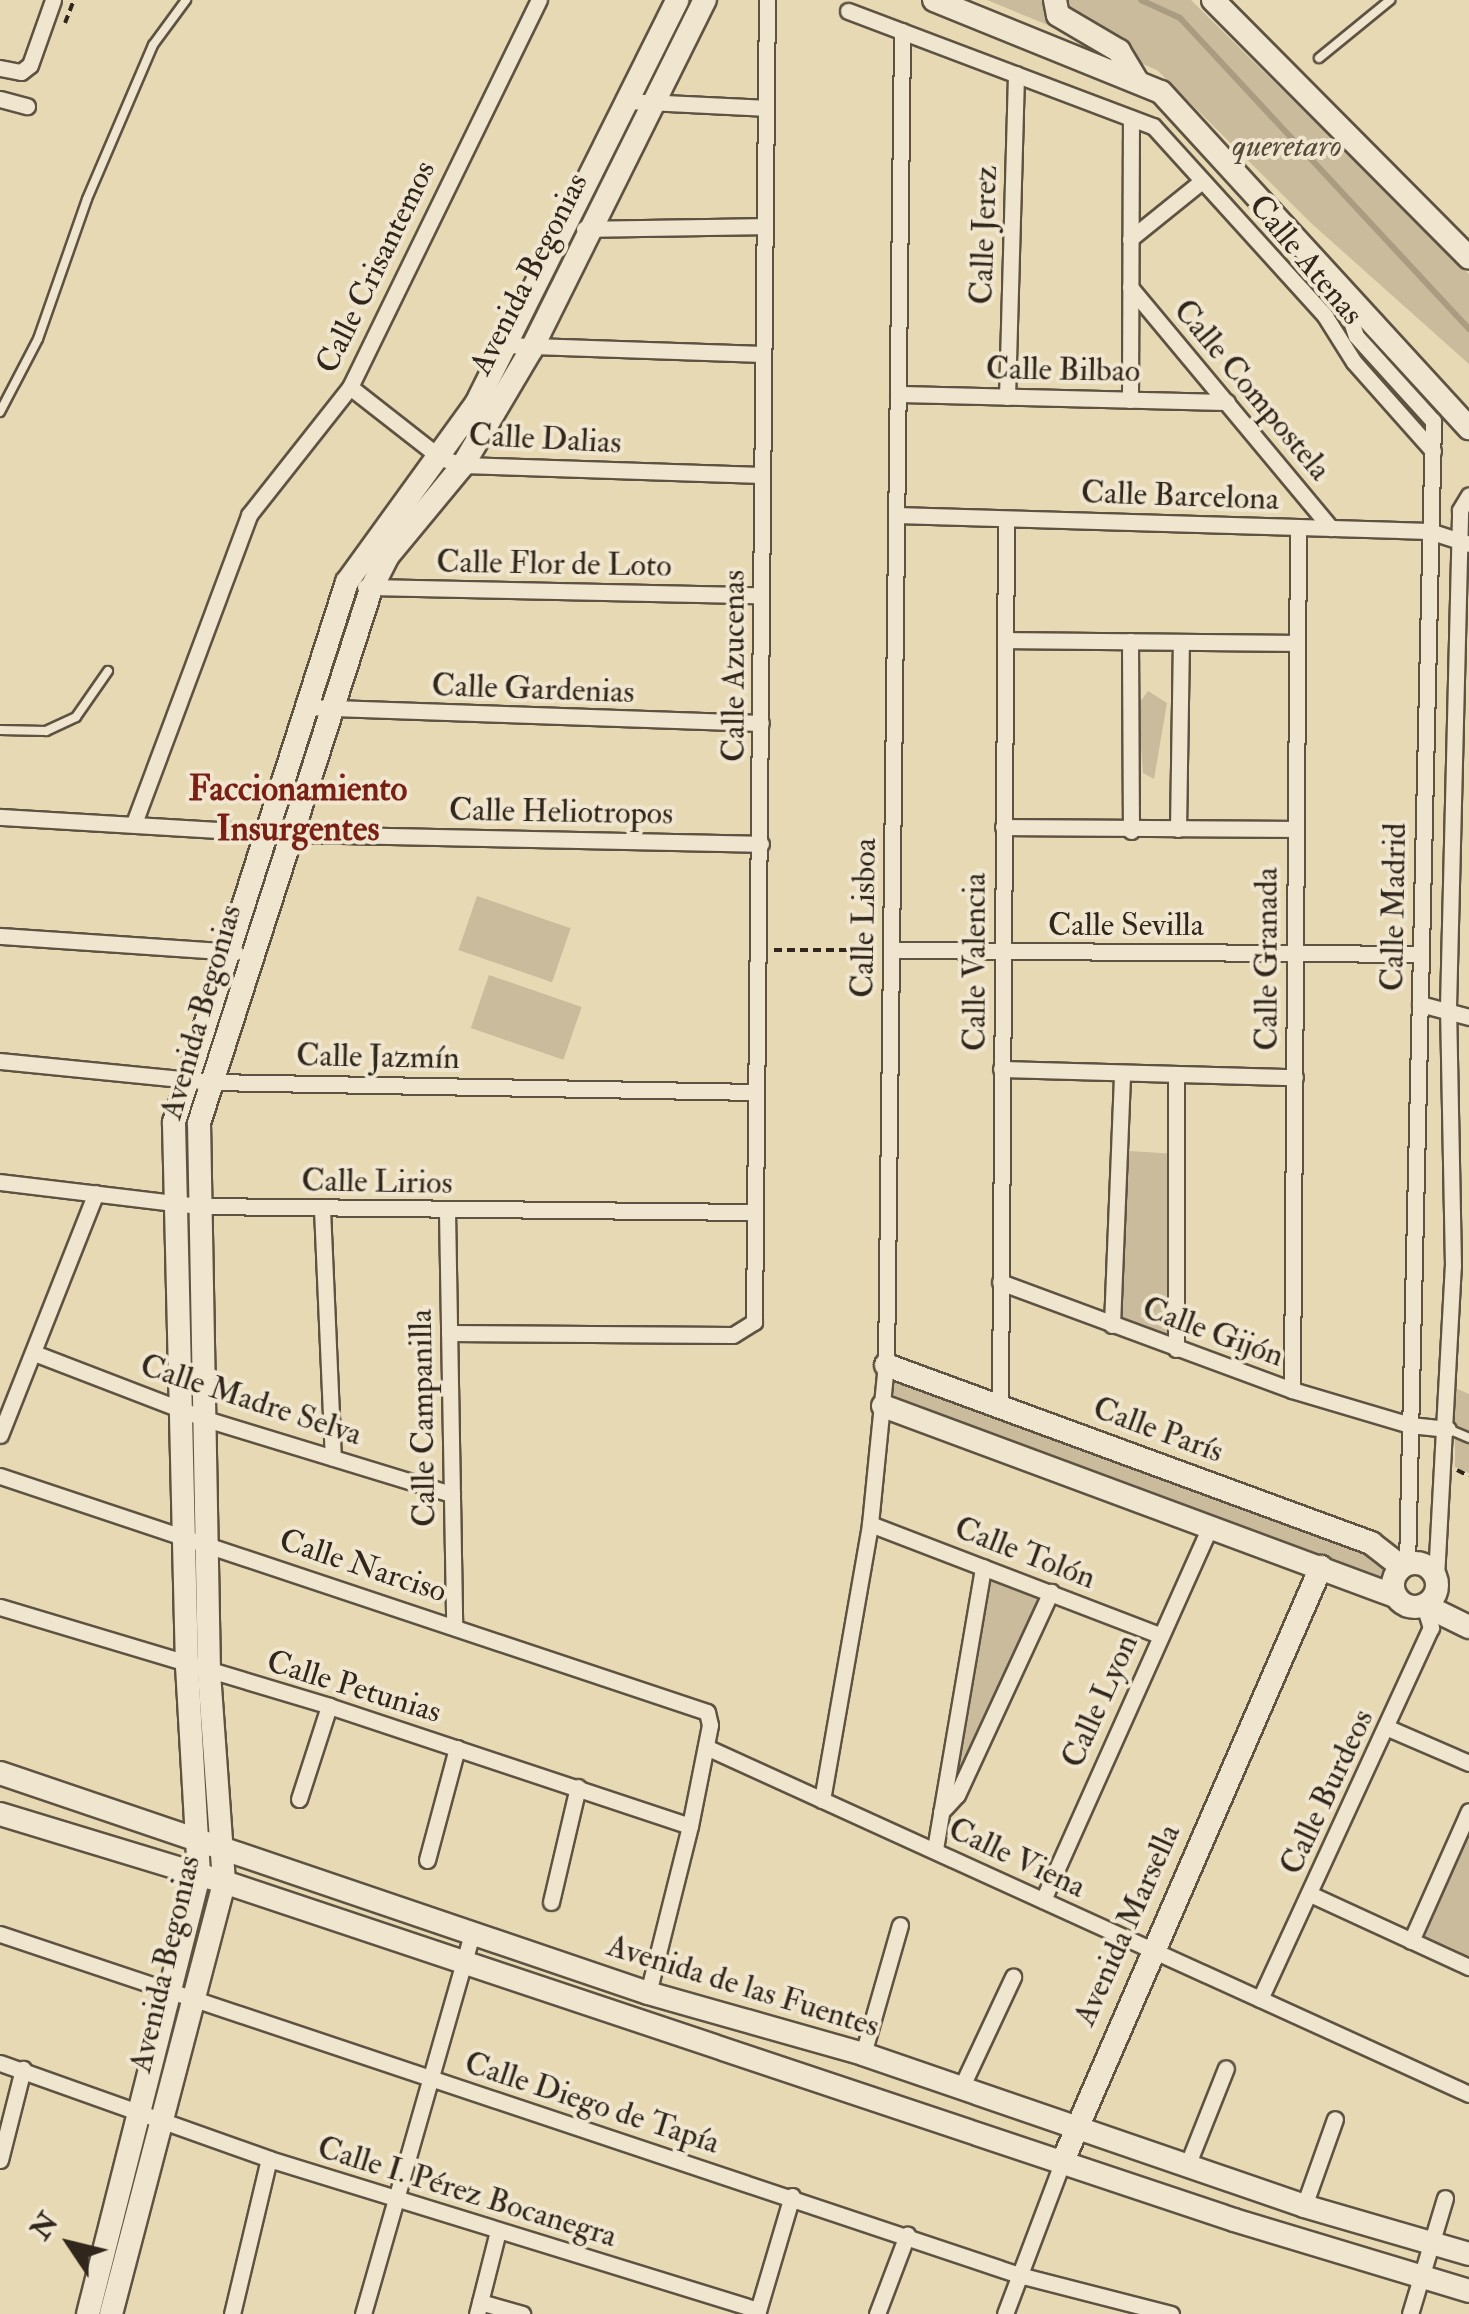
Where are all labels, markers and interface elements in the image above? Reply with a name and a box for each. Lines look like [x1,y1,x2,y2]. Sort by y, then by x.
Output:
park label: queretaro [1232,127,1342,165]
street label: Calle Crisantemos [308,154,444,380]
street label: Calle Jerez [962,165,1006,305]
street label: Avenida Begonias [462,167,596,381]
street label: Calle Atenas [1241,187,1371,333]
street label: Calle Compostela [1165,292,1339,488]
street label: Calle Bilbao [985,349,1141,391]
street label: Calle Dalias [468,416,622,462]
street label: Calle Barcelona [1080,473,1280,519]
street label: Calle Flor de Loto [436,543,672,585]
street label: Calle Azucenas [715,570,753,762]
street label: Calle Gardenias [431,666,635,712]
district label: Faccionamiento Insurgentes [189,768,407,850]
street label: Calle Heliotropos [449,791,673,833]
street label: Calle Madrid [1373,822,1415,992]
street label: Calle Lisboa [843,838,885,998]
street label: Calle Granada [1248,867,1286,1051]
street label: Calle Valencia [956,873,994,1051]
street label: Avenida Begonias [152,900,250,1124]
street label: Calle Sevilla [1048,906,1204,944]
street label: Calle Jazmín [296,1036,460,1078]
street label: Calle Lirios [301,1161,453,1203]
street label: Calle Gijón [1137,1289,1289,1375]
street label: Calle Campanilla [402,1309,444,1527]
street label: Calle Madre Selva [135,1346,367,1454]
street label: Calle París [1088,1389,1228,1471]
street label: Calle Tolón [949,1509,1101,1597]
street label: Calle Narciso [275,1521,451,1611]
street label: Calle Lyon [1054,1628,1146,1774]
street label: Calle Petunias [262,1642,446,1732]
street label: Calle Burdeos [1272,1703,1382,1881]
street label: Calle Viena [942,1810,1092,1906]
street label: Avenida Marsella [1065,1818,1189,2032]
street label: Avenida Begonias [121,1852,209,2076]
street label: Avenida de las Fuentes [602,1926,884,2046]
street label: Calle Diego de Tapía [460,2044,724,2162]
street label: Calle I. Pérez Bocanegra [313,2128,621,2256]
north arrow [20,2194,120,2294]
text: N [23,2206,67,2247]

